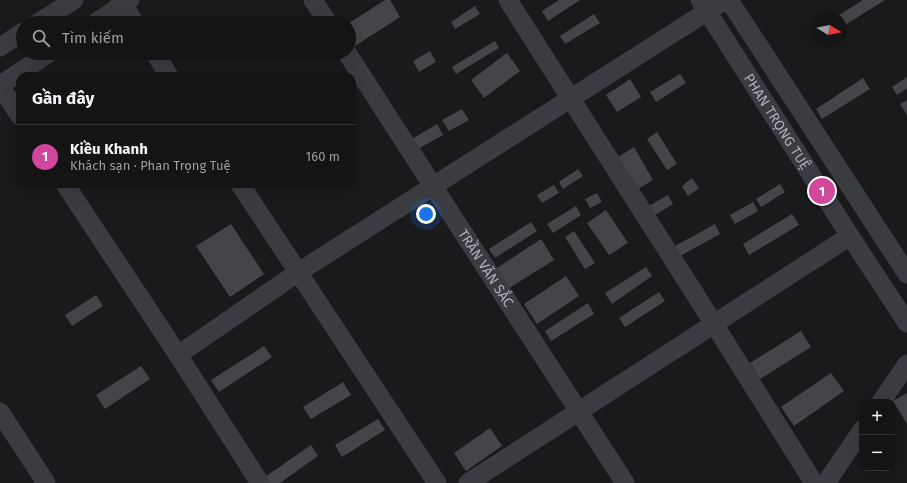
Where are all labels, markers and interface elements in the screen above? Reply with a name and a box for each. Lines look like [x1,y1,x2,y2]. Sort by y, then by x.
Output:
north arrow [811,12,847,48]
search box [16,16,356,60]
icon: search [30,27,52,49]
text: Tìm kiếm [62,29,124,47]
street label: PHAN TRỌNG TUỆ [740,70,815,173]
text: Gần đây [32,88,94,109]
text: Kiều Khanh [70,140,148,158]
text: 1 [42,149,48,164]
text: 160 m [306,149,340,164]
text: Khách sạn · Phan Trọng Tuệ [70,158,231,173]
pin: 1 [809,176,835,206]
your location [416,204,436,224]
street label: TRẦN VĂN SẮC [455,226,517,310]
map controls [859,399,895,471]
button: + [859,399,895,435]
button: − [859,435,895,471]

